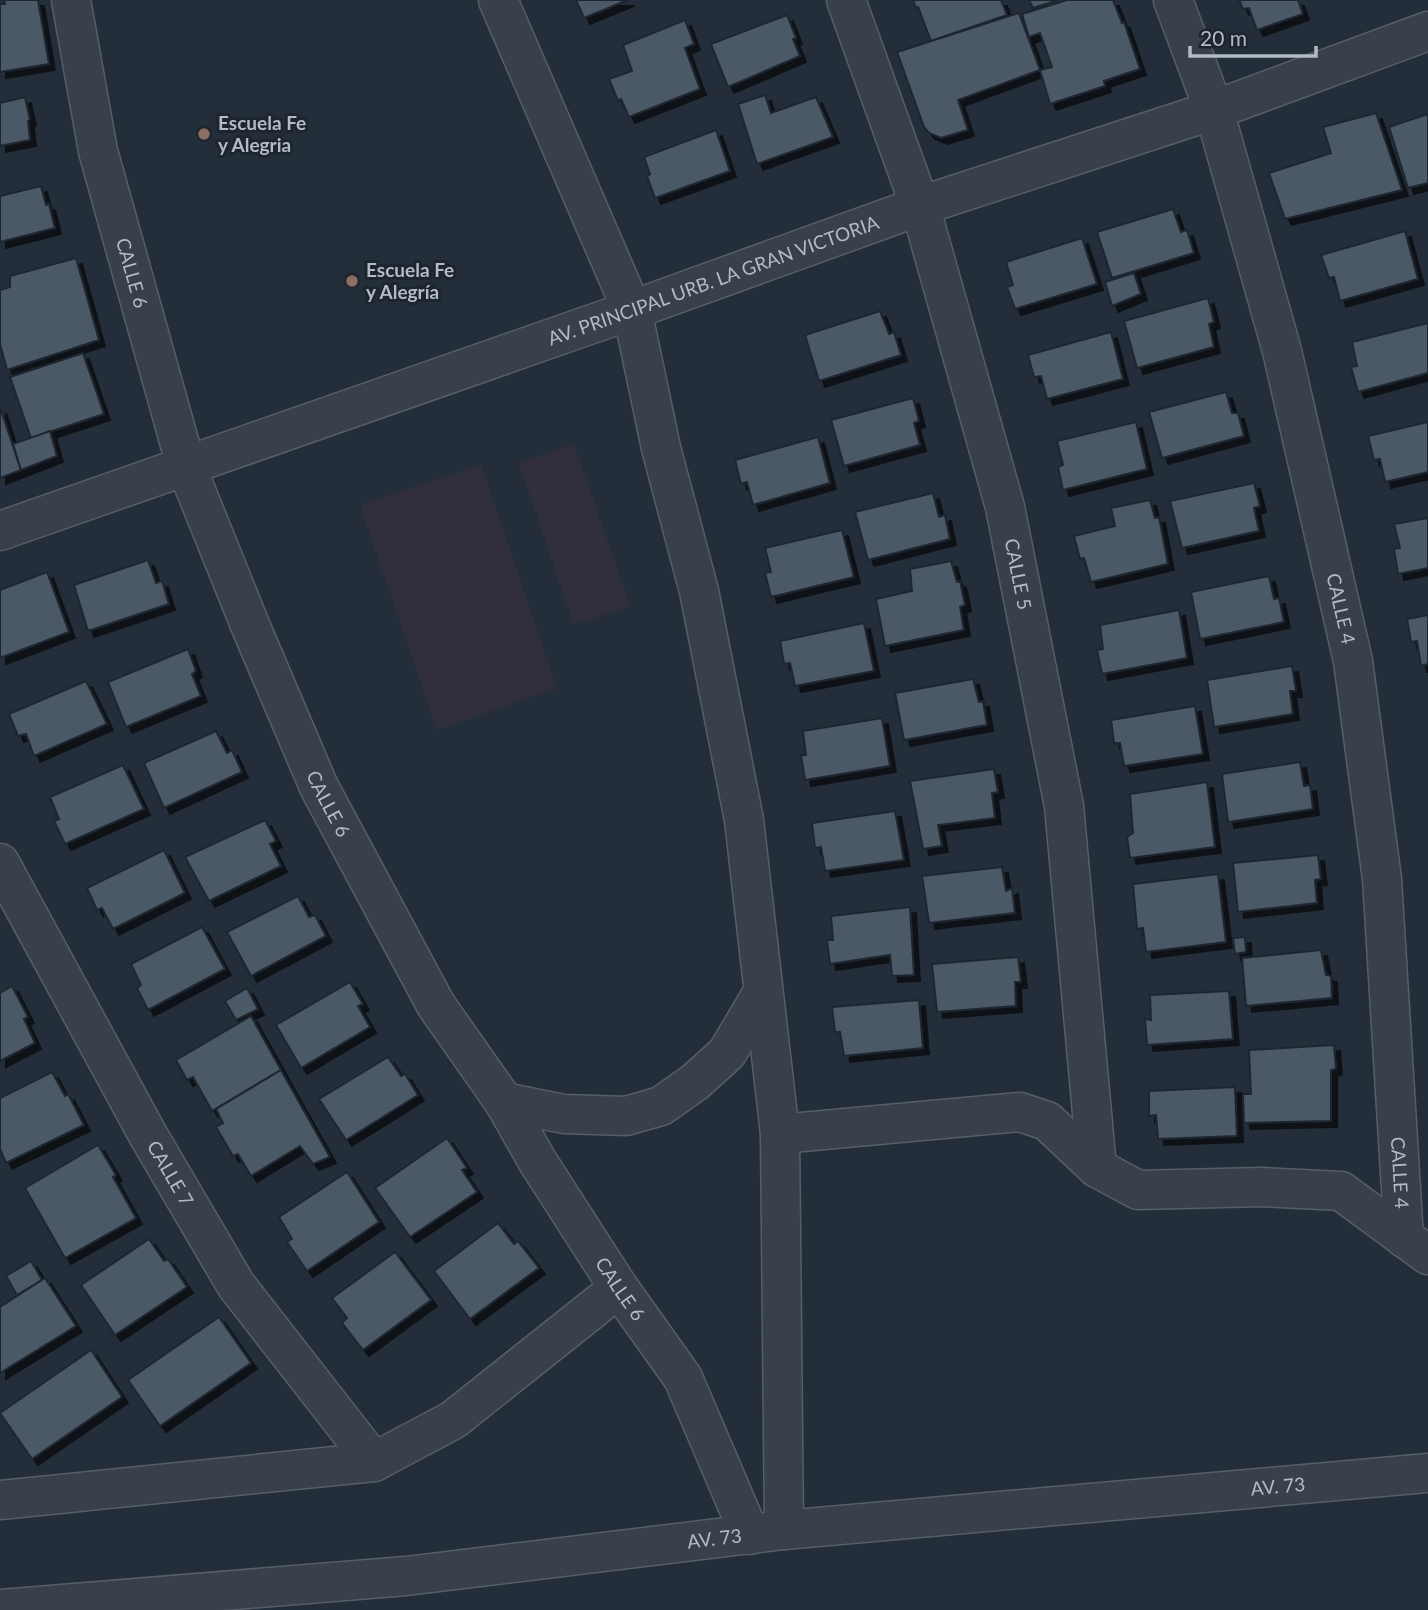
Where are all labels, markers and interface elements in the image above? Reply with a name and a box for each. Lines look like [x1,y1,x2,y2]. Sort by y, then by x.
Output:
scale bar [1190,14,1316,58]
text: 20 m [1200,25,1247,50]
place label: Escuela Fe y Alegria [218,111,306,156]
marker: Escuela Fe y Alegria [196,126,212,142]
street label: AV. PRINCIPAL URB. LA GRAN VICTORIA [545,210,882,350]
street label: CALLE 6 [112,235,153,311]
place label: Escuela Fe y Alegría [366,258,454,303]
marker: Escuela Fe y Alegría [344,273,360,289]
street label: CALLE 5 [1000,536,1037,611]
street label: CALLE 4 [1322,571,1361,646]
street label: CALLE 6 [302,767,356,841]
street label: CALLE 7 [143,1136,199,1210]
street label: CALLE 4 [1387,1136,1414,1209]
street label: CALLE 6 [591,1252,650,1325]
street label: AV. 73 [1250,1472,1306,1500]
street label: AV. 73 [686,1523,743,1553]

